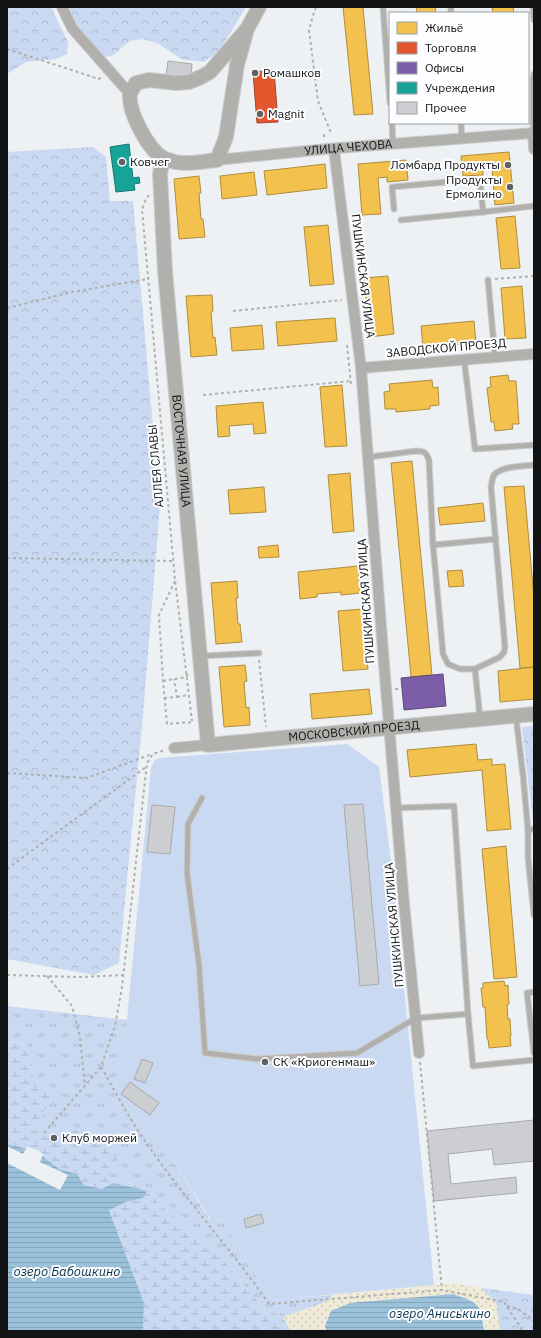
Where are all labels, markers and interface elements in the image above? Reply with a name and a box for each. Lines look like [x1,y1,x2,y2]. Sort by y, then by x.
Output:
legend [389,12,529,124]
text: Жильё [425,20,464,35]
text: Торговля [425,40,476,55]
text: Офисы [425,60,464,75]
place label: Ромашков [263,65,321,80]
marker: Ромашков [250,68,260,78]
text: Учреждения [425,80,495,95]
text: Прочее [425,100,467,115]
place label: Magnit [268,106,305,121]
marker: Magnit [255,109,265,119]
street label: УЛИЦА ЧЕХОВА [304,136,393,158]
place label: Ковчег [130,154,169,169]
marker: Ковчег [117,157,127,167]
place label: Ломбард Продукты [391,157,500,172]
marker: Ломбард Продукты [503,160,513,170]
place label: Продукты Ермолино [445,172,502,201]
marker: Продукты Ермолино [505,182,515,192]
street label: ПУШКИНСКАЯ УЛИЦА [348,213,379,339]
street label: ЗАВОДСКОЙ ПРОЕЗД [385,335,507,360]
street label: ВОСТОЧНАЯ УЛИЦА [169,394,194,508]
street label: АЛЛЕЯ СЛАВЫ [144,424,167,508]
street label: ПУШКИНСКАЯ УЛИЦА [354,538,377,664]
street label: МОСКОВСКИЙ ПРОЕЗД [288,717,421,744]
street label: ПУШКИНСКАЯ УЛИЦА [381,862,406,988]
place label: СК «Криогенмаш» [273,1054,375,1069]
marker: СК «Криогенмаш» [260,1057,270,1067]
place label: Клуб моржей [62,1130,137,1145]
marker: Клуб моржей [49,1133,59,1143]
water label: озеро Бабошкино [14,1263,120,1280]
water label: озеро Аниськино [389,1305,491,1322]

